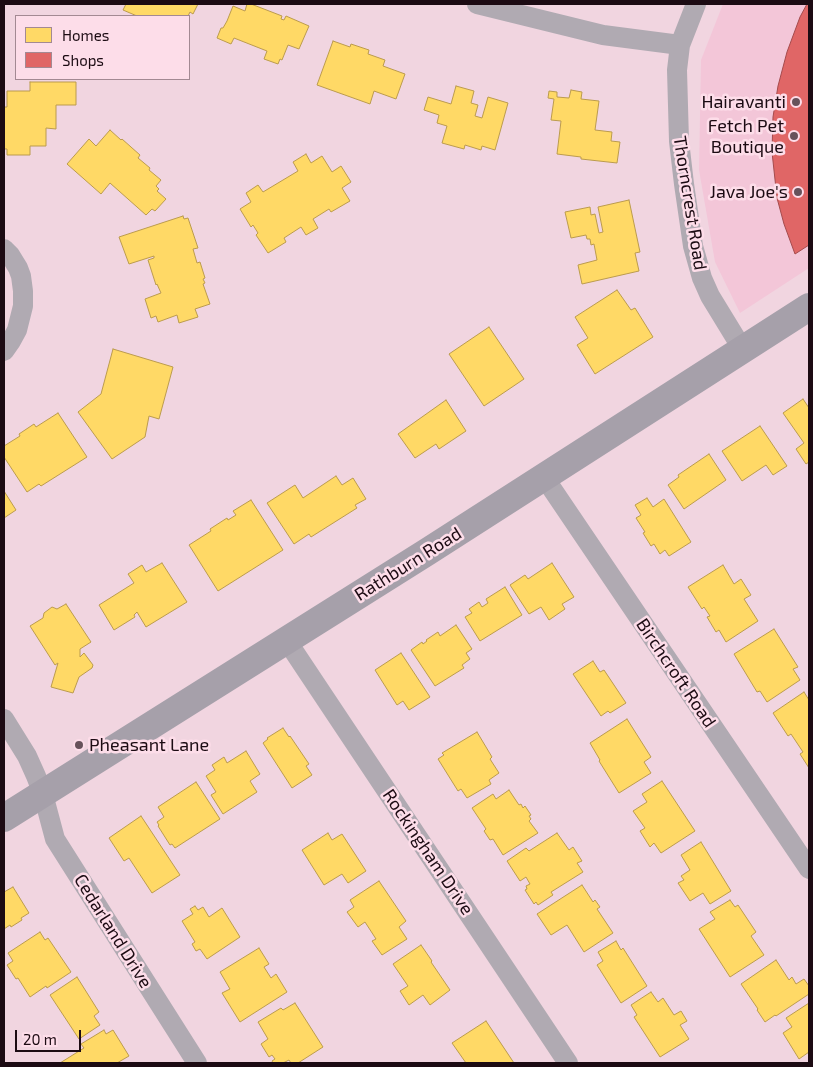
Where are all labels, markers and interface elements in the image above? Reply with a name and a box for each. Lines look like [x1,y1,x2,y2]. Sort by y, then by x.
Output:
legend [15,15,190,80]
text: Homes [62,26,109,44]
text: Shops [62,51,104,69]
place label: Hairavanti [701,91,786,113]
marker: Hairavanti [790,96,802,108]
place label: Fetch Pet Boutique [708,115,784,158]
marker: Fetch Pet Boutique [788,130,800,142]
street label: Thorncrest Road [669,134,711,272]
place label: Java Joe's [710,181,788,203]
marker: Java Joe's [792,186,804,198]
street label: Rathburn Road [351,523,465,605]
street label: Birchcroft Road [632,614,720,732]
place label: Pheasant Lane [89,734,209,756]
marker: Pheasant Lane [73,739,85,751]
street label: Rockingham Drive [378,785,478,919]
street label: Cedarland Drive [69,870,157,992]
scale bar [18,1020,84,1052]
text: 20 m [23,1030,57,1048]

